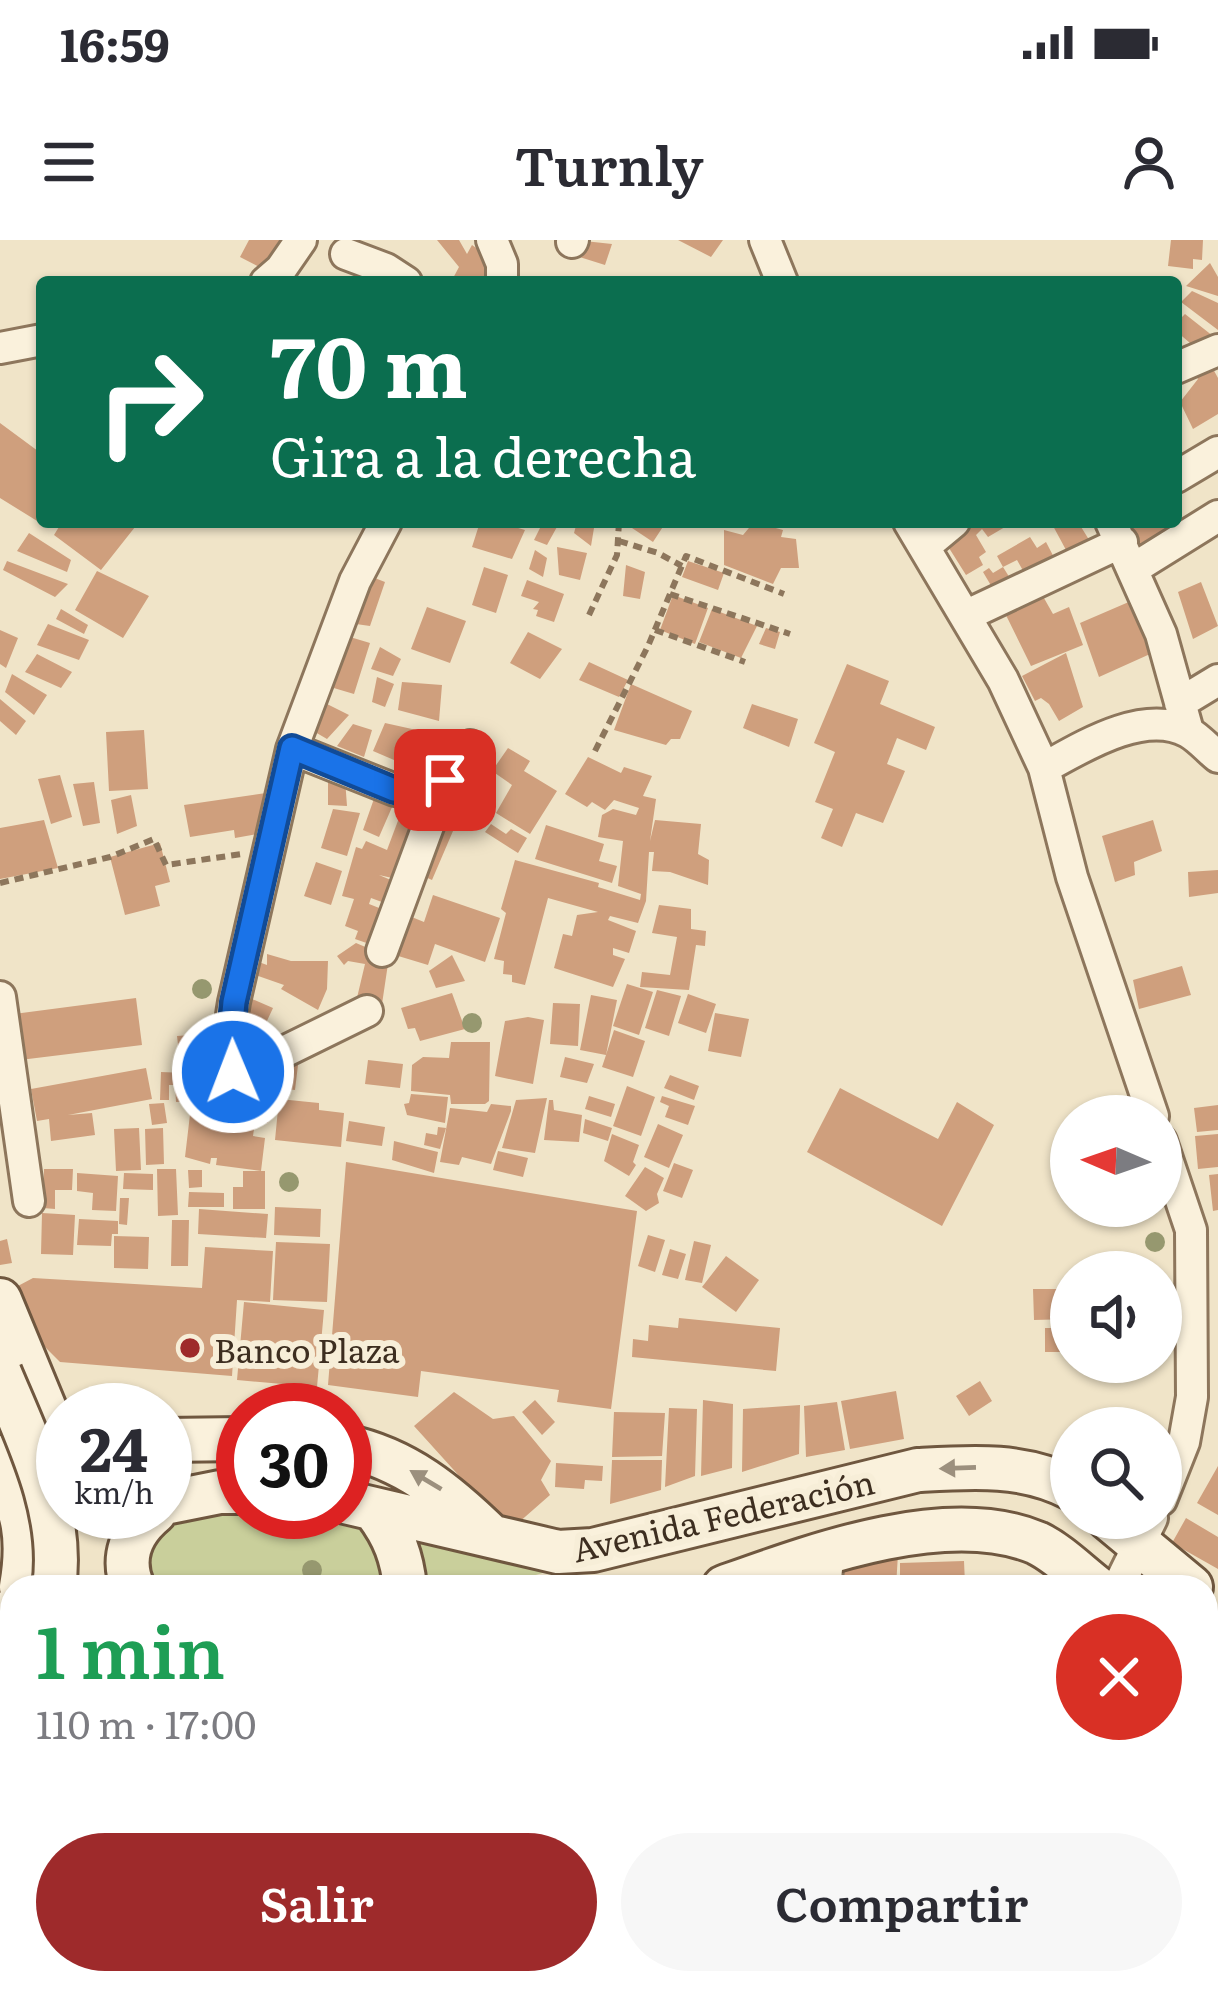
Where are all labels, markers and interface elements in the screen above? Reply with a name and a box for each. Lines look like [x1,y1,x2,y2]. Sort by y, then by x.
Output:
text: 16:59 [60,9,170,76]
text: Turnly [515,122,704,203]
icon: menu [36,129,102,195]
icon: person [1116,129,1182,195]
text: 70 m [270,299,468,424]
icon: right [72,324,228,480]
text: Gira a la derecha [270,413,696,494]
pin [394,729,496,831]
icon: arrive [412,747,478,813]
position arrow [170,1009,296,1135]
north arrow [1050,1095,1182,1227]
map controls [1050,1095,1182,1539]
button: sound [1050,1251,1182,1383]
place label: Banco Plaza [214,1324,400,1373]
marker: Banco Plaza [177,1335,203,1361]
speed limit sign: 30 [216,1383,372,1539]
text: 24 [80,1401,148,1490]
button: search [1050,1407,1182,1539]
street label: Avenida Federación [567,1455,879,1573]
one-way arrow [938,1459,976,1478]
text: km/h [74,1469,154,1513]
one-way arrow [409,1470,443,1491]
text: 1 min [36,1594,225,1701]
button: close [1056,1614,1182,1740]
text: 110 m · 17:00 [36,1693,256,1751]
button: Salir [36,1833,597,1971]
button: Compartir [621,1833,1182,1971]

